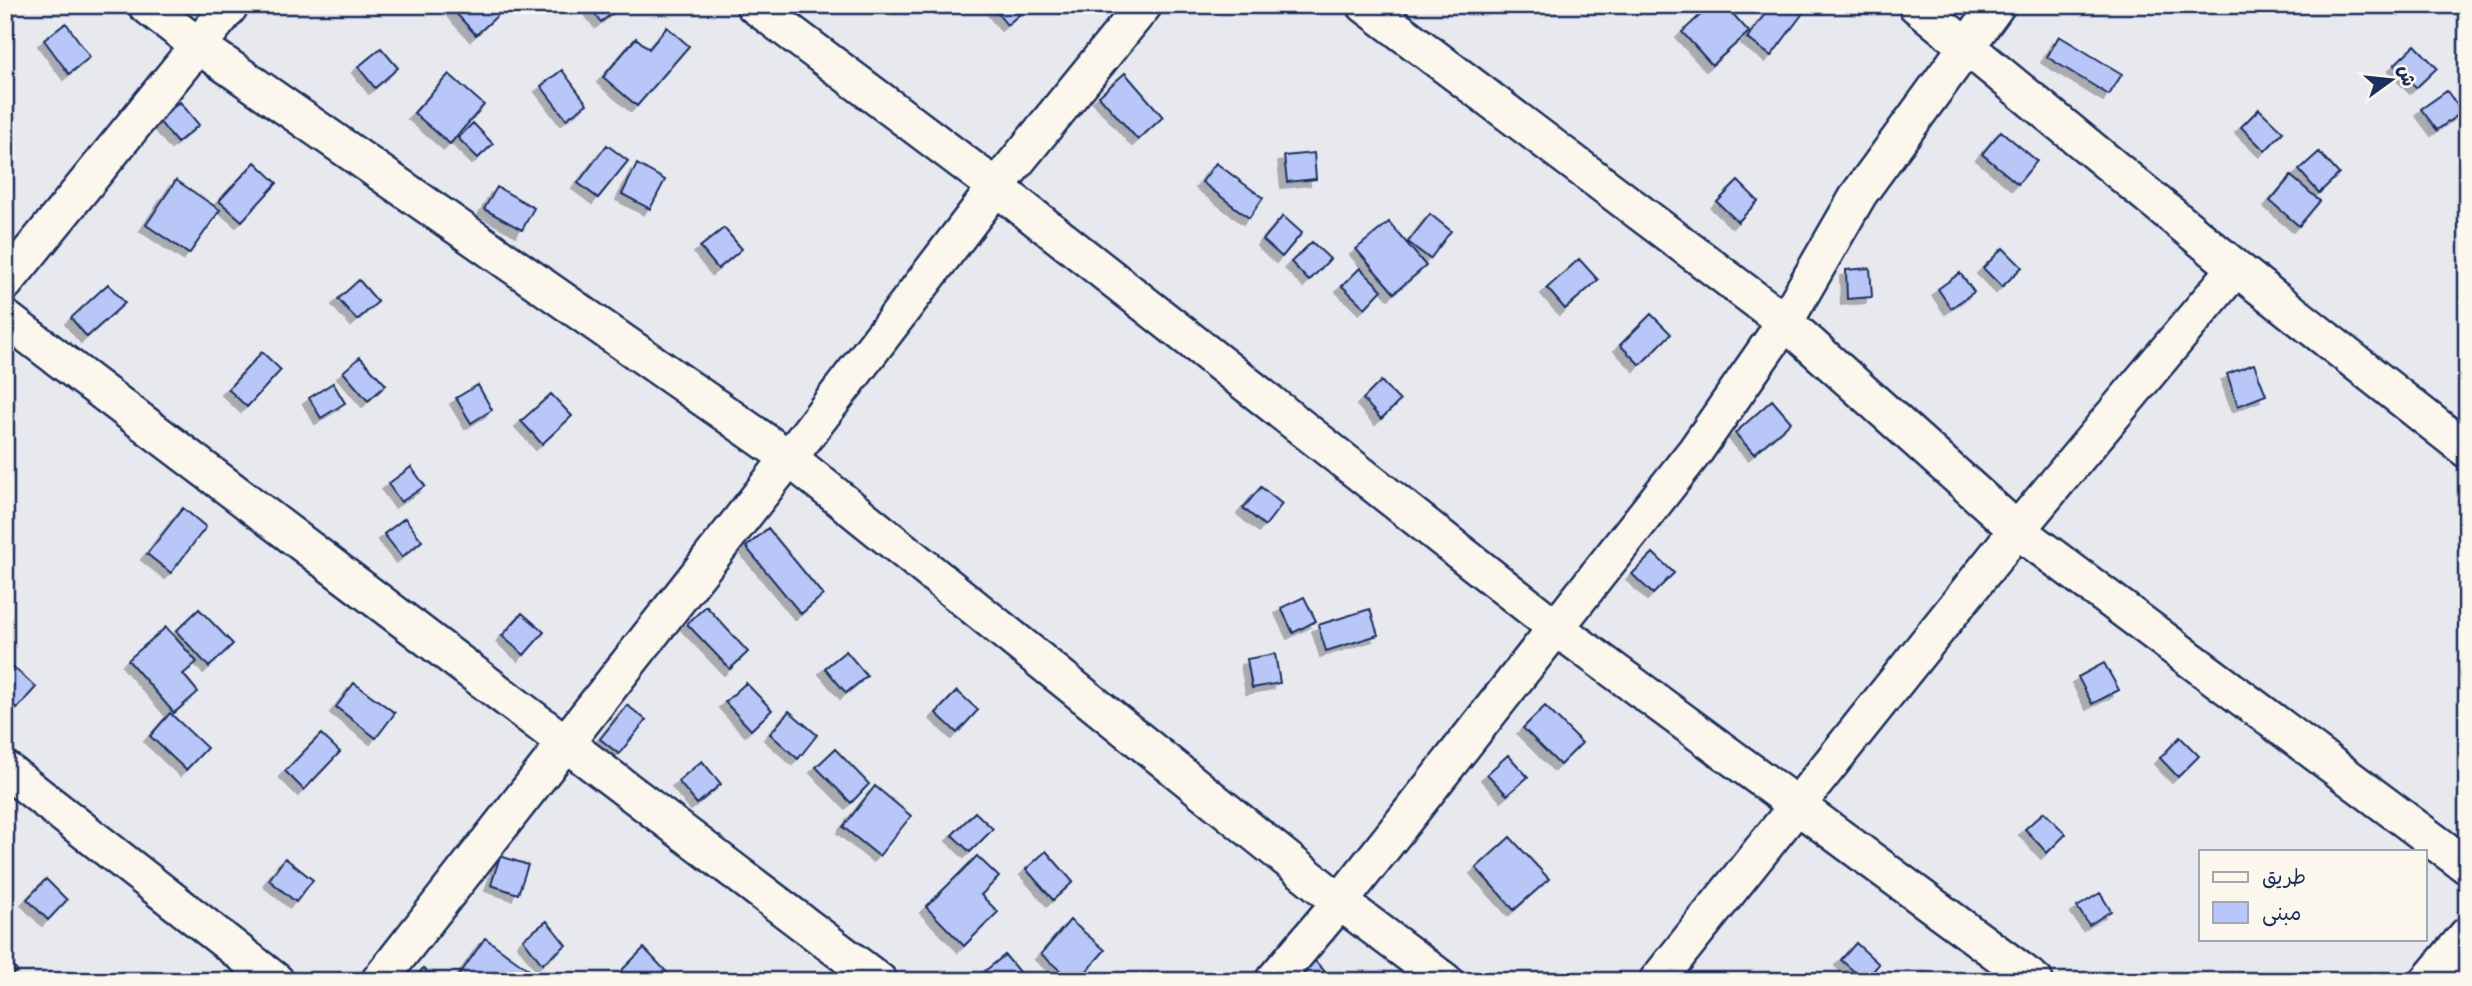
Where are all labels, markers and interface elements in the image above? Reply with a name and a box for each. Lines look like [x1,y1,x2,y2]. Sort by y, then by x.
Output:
north arrow [2356,46,2426,116]
text: ش [2392,63,2420,89]
legend [2199,850,2426,940]
text: طريق [2262,865,2306,890]
text: مبنى [2262,901,2301,927]

